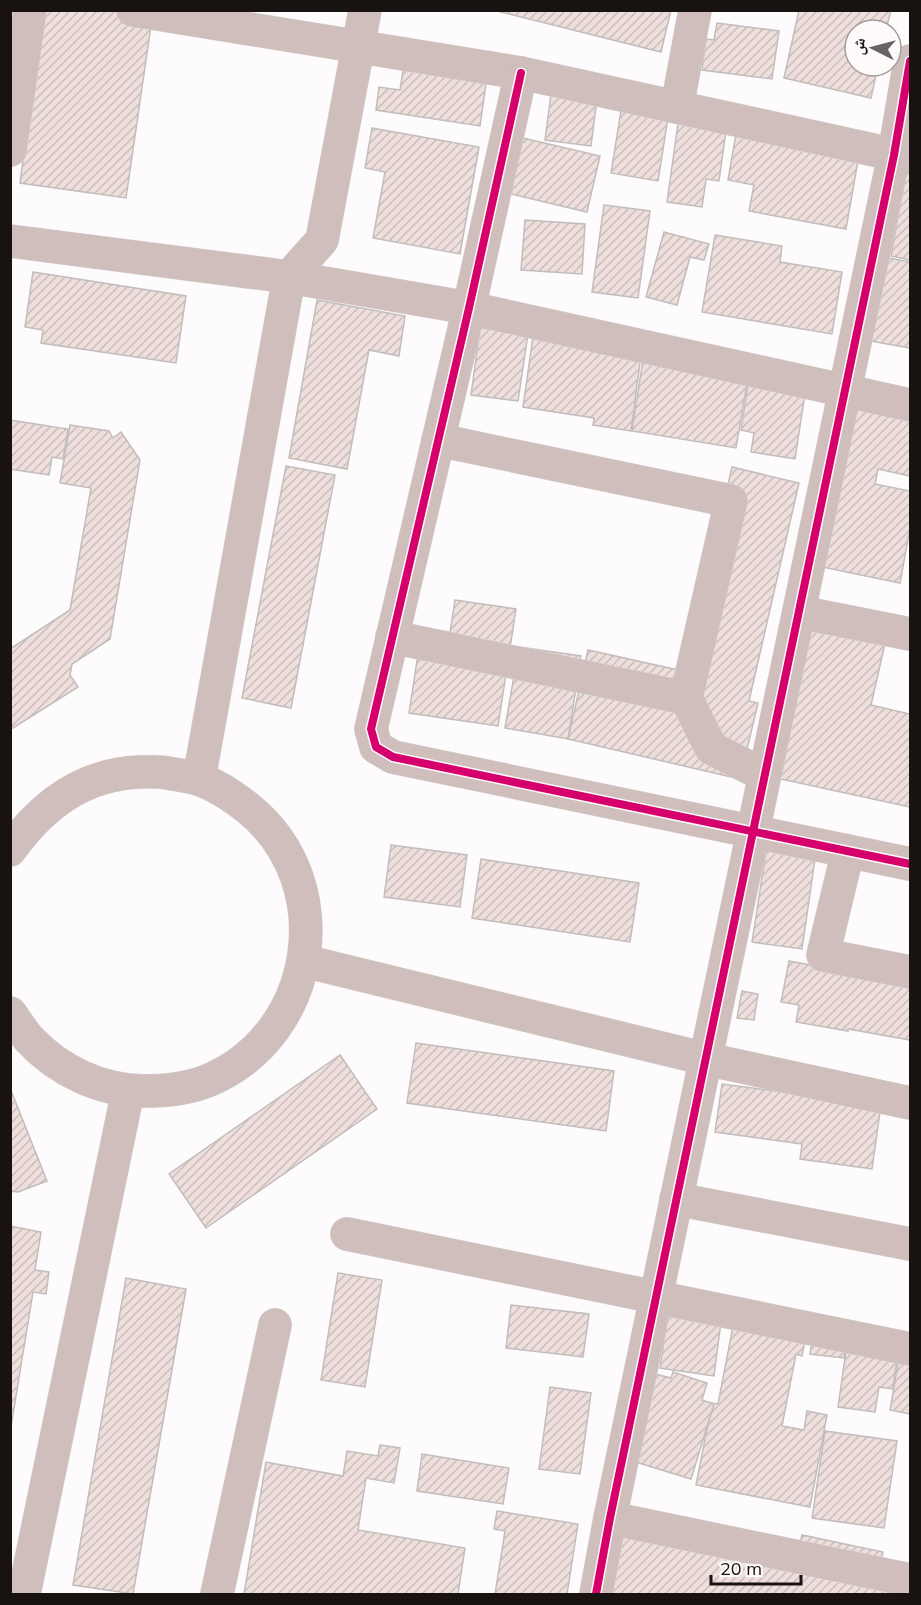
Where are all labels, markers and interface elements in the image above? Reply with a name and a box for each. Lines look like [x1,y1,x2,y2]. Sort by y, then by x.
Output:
north arrow [843,18,903,78]
text: ش [847,37,869,56]
scale bar [711,1548,801,1586]
text: 20 m [720,1557,762,1580]

